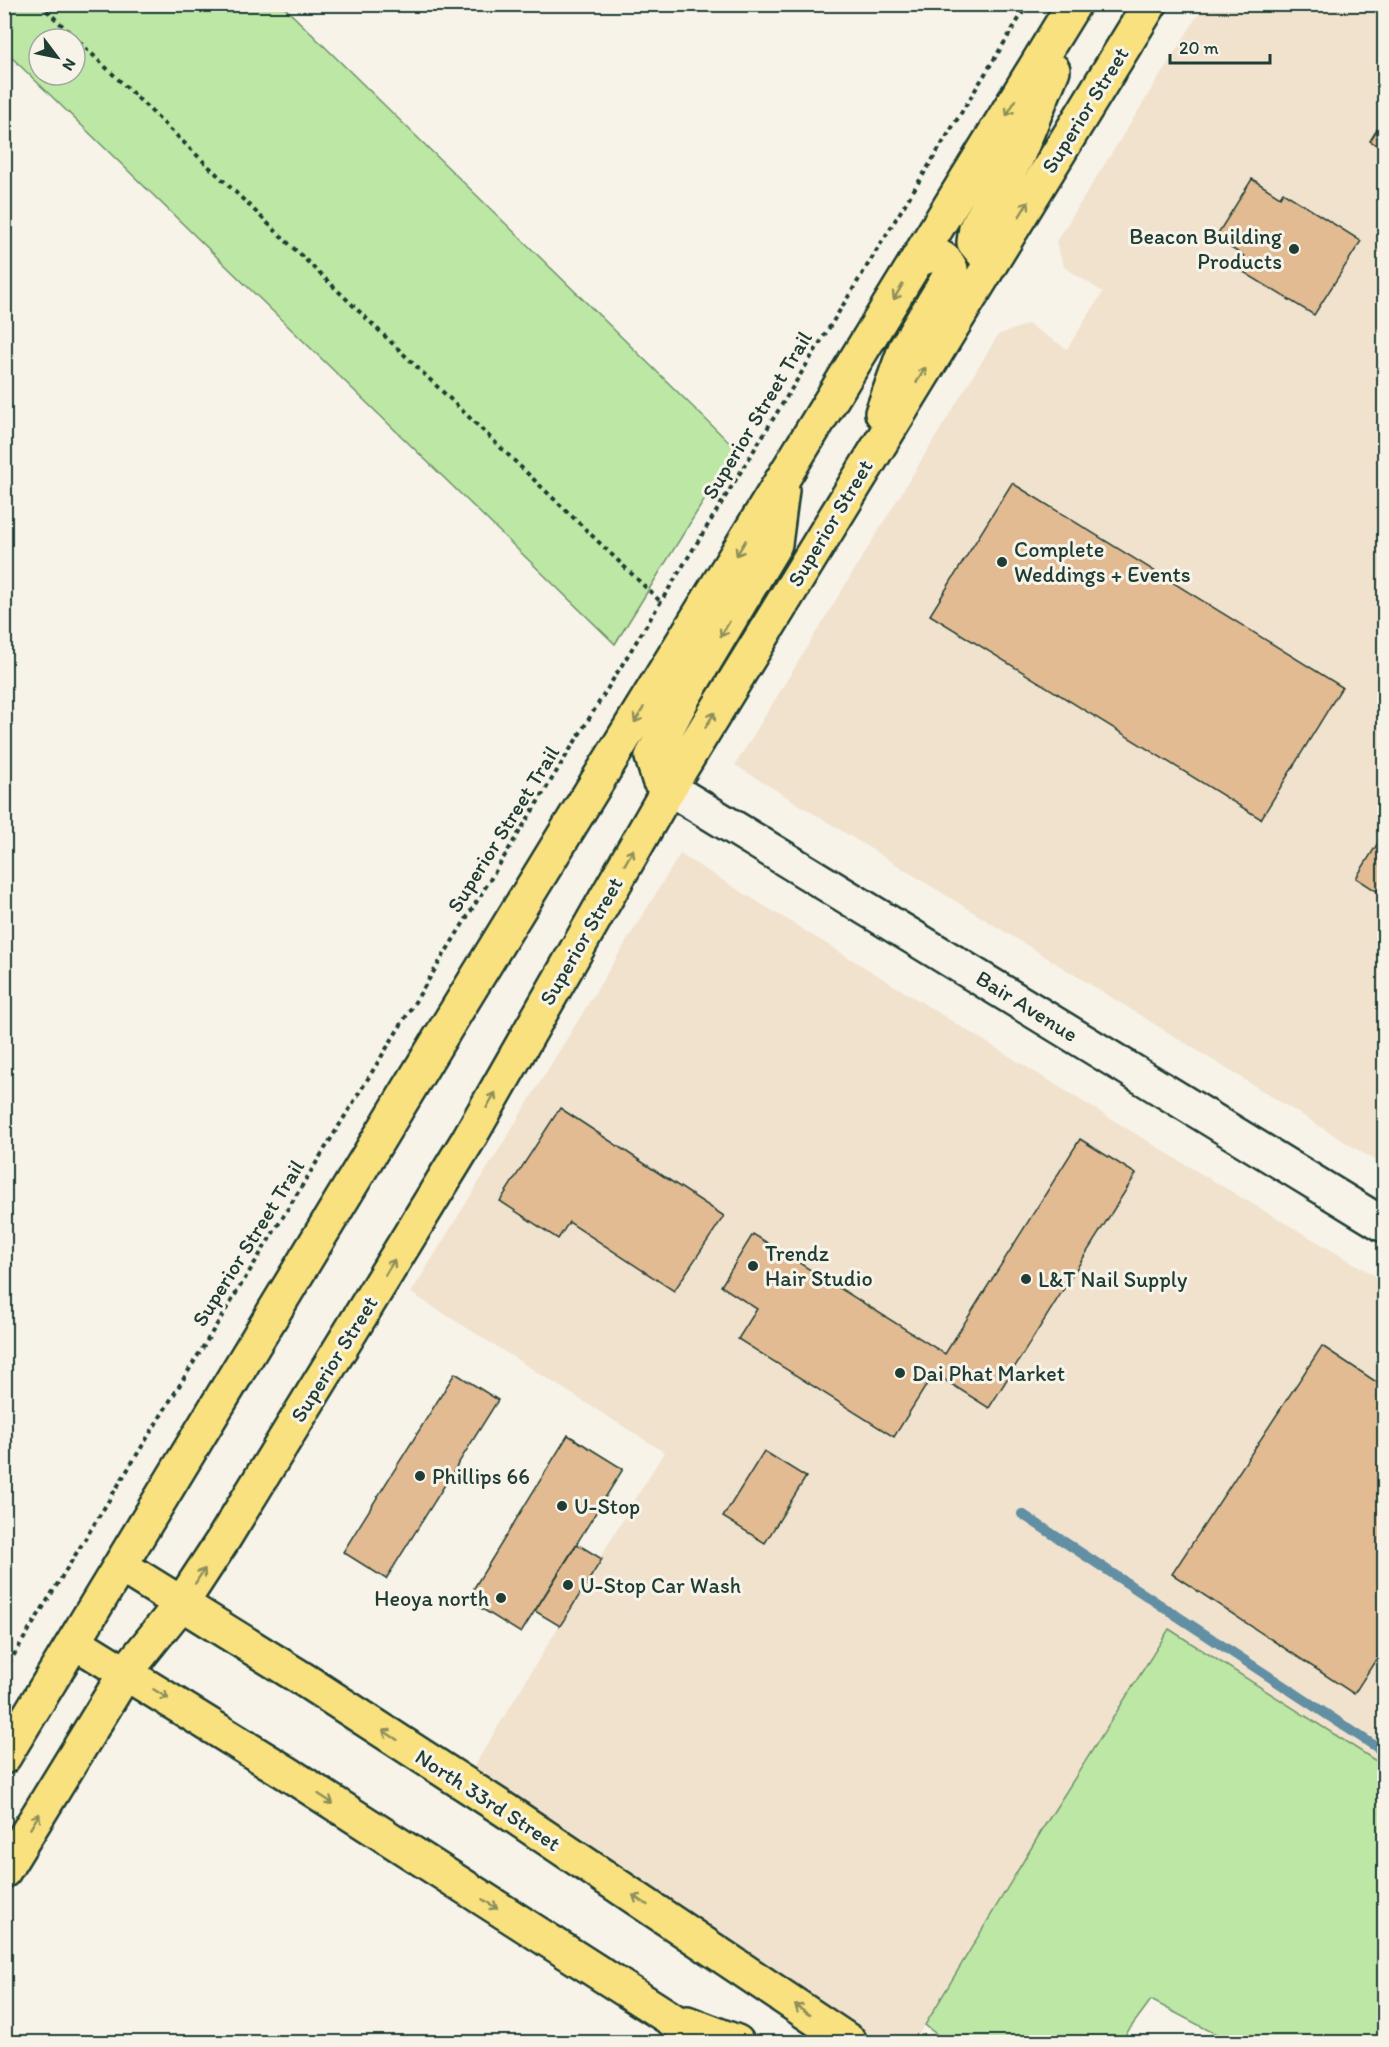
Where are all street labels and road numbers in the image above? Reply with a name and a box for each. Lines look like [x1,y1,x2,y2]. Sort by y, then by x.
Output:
street label: Superior Street [1035,42,1135,178]
street label: Superior Street Trail [696,326,818,504]
street label: Superior Street [781,454,879,592]
street label: Superior Street Trail [441,741,565,917]
street label: Superior Street [533,872,629,1010]
street label: Bair Avenue [971,964,1083,1048]
street label: Superior Street Trail [186,1155,310,1331]
street label: Superior Street [284,1291,384,1427]
street label: North 33rd Street [410,1743,566,1857]

